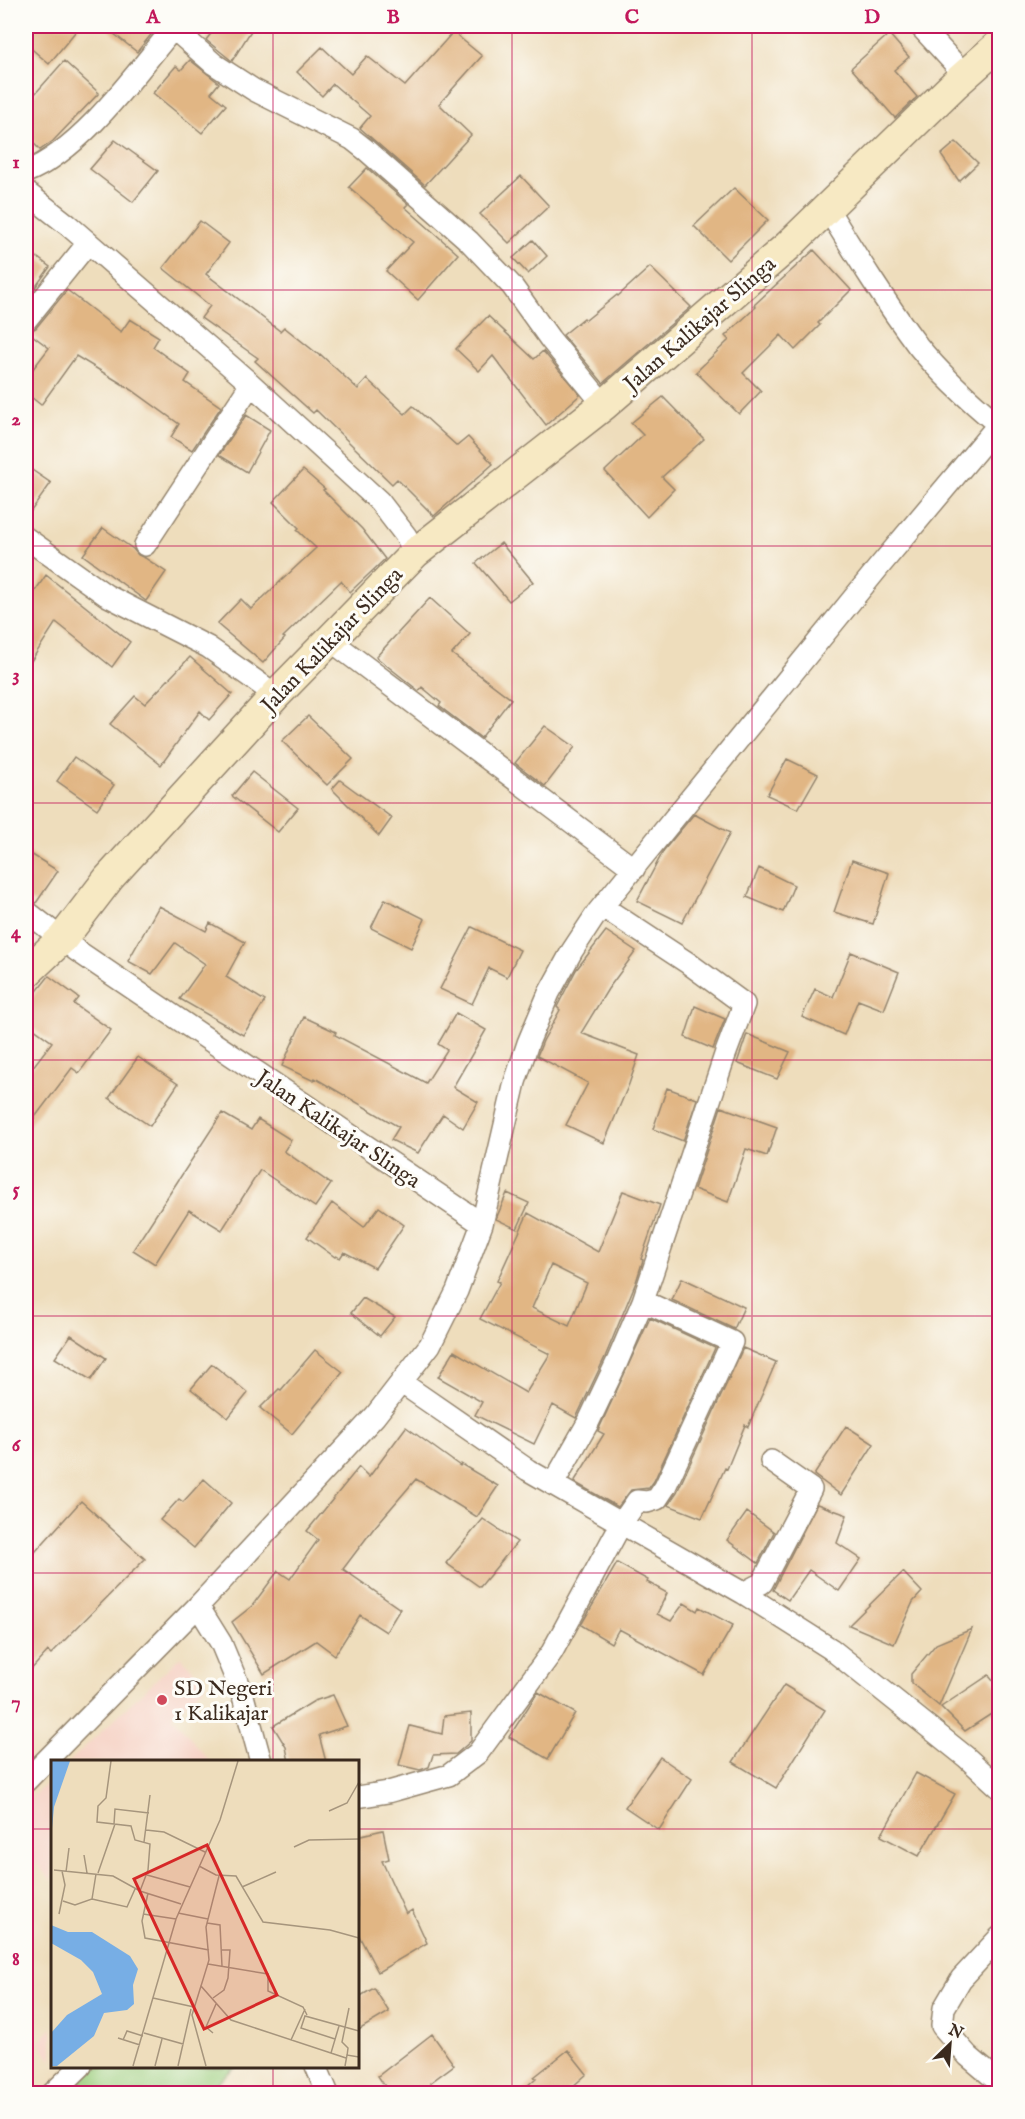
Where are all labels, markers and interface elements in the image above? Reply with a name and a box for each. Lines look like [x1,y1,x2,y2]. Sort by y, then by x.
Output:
text: A [145,5,161,30]
text: B [386,5,400,30]
text: C [625,5,639,30]
text: D [864,5,880,30]
text: 1 [12,150,20,175]
street label: Jalan Kalikajar Slinga [616,250,783,400]
text: 2 [11,407,21,432]
street label: Jalan Kalikajar Slinga [253,561,410,722]
text: 3 [12,663,20,688]
text: 4 [11,920,22,945]
street label: Jalan Kalikajar Slinga [248,1063,426,1195]
text: 5 [12,1177,20,1202]
text: 6 [12,1433,22,1458]
place label: SD Negeri 1 Kalikajar [174,1675,272,1728]
text: 7 [11,1690,21,1715]
marker: SD Negeri 1 Kalikajar [155,1693,169,1707]
inset map [51,1760,358,2068]
text: 8 [12,1947,20,1972]
north arrow [920,2014,980,2074]
text: N [944,2020,966,2044]

